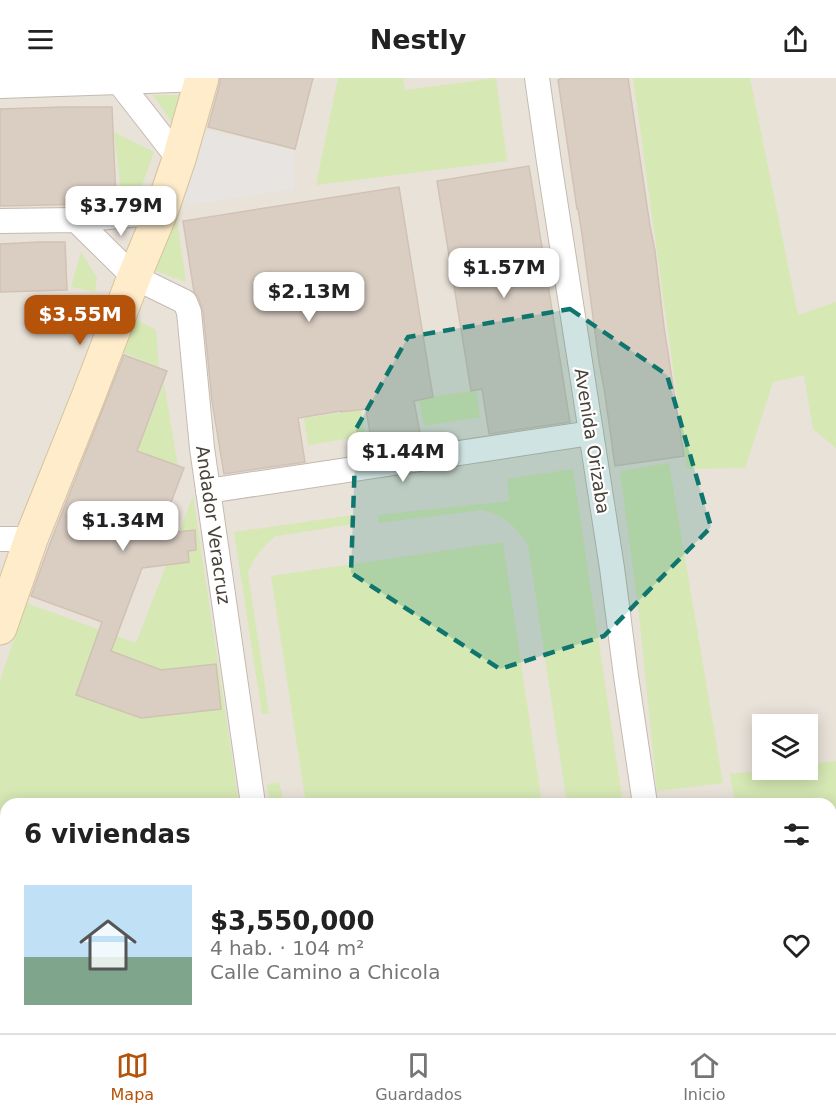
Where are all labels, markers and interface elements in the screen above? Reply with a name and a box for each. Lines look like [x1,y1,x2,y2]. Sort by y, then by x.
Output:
icon: menu [24,23,57,56]
icon: share [779,23,812,56]
text: Nestly [370,24,466,55]
pin: $3.79M [72,186,170,237]
text: $3.79M [79,193,163,217]
pin: $1.57M [455,248,553,299]
text: $1.57M [462,255,546,279]
pin: $2.13M [260,272,358,323]
text: $2.13M [267,279,351,303]
pin: $3.55M [31,295,129,346]
text: $3.55M [38,302,122,326]
street label: Avenida Orizaba [571,367,614,515]
pin: $1.44M [354,432,452,483]
text: $1.44M [361,439,445,463]
street label: Andador Veracruz [192,444,235,606]
pin: $1.34M [74,501,172,552]
text: $1.34M [81,508,165,532]
map controls [752,714,818,780]
button: layers [752,714,818,780]
icon: filters [780,818,813,851]
text: 6 viviendas [24,819,191,849]
text: $3,550,000 [210,906,374,936]
icon: home [72,909,144,981]
icon: heart [780,929,813,962]
text: 4 hab. · 104 m² [210,936,364,960]
text: Calle Camino a Chicola [210,960,440,984]
tab: Mapa [111,1049,154,1104]
tab: Guardados [375,1049,462,1104]
tab: Inicio [683,1049,725,1104]

